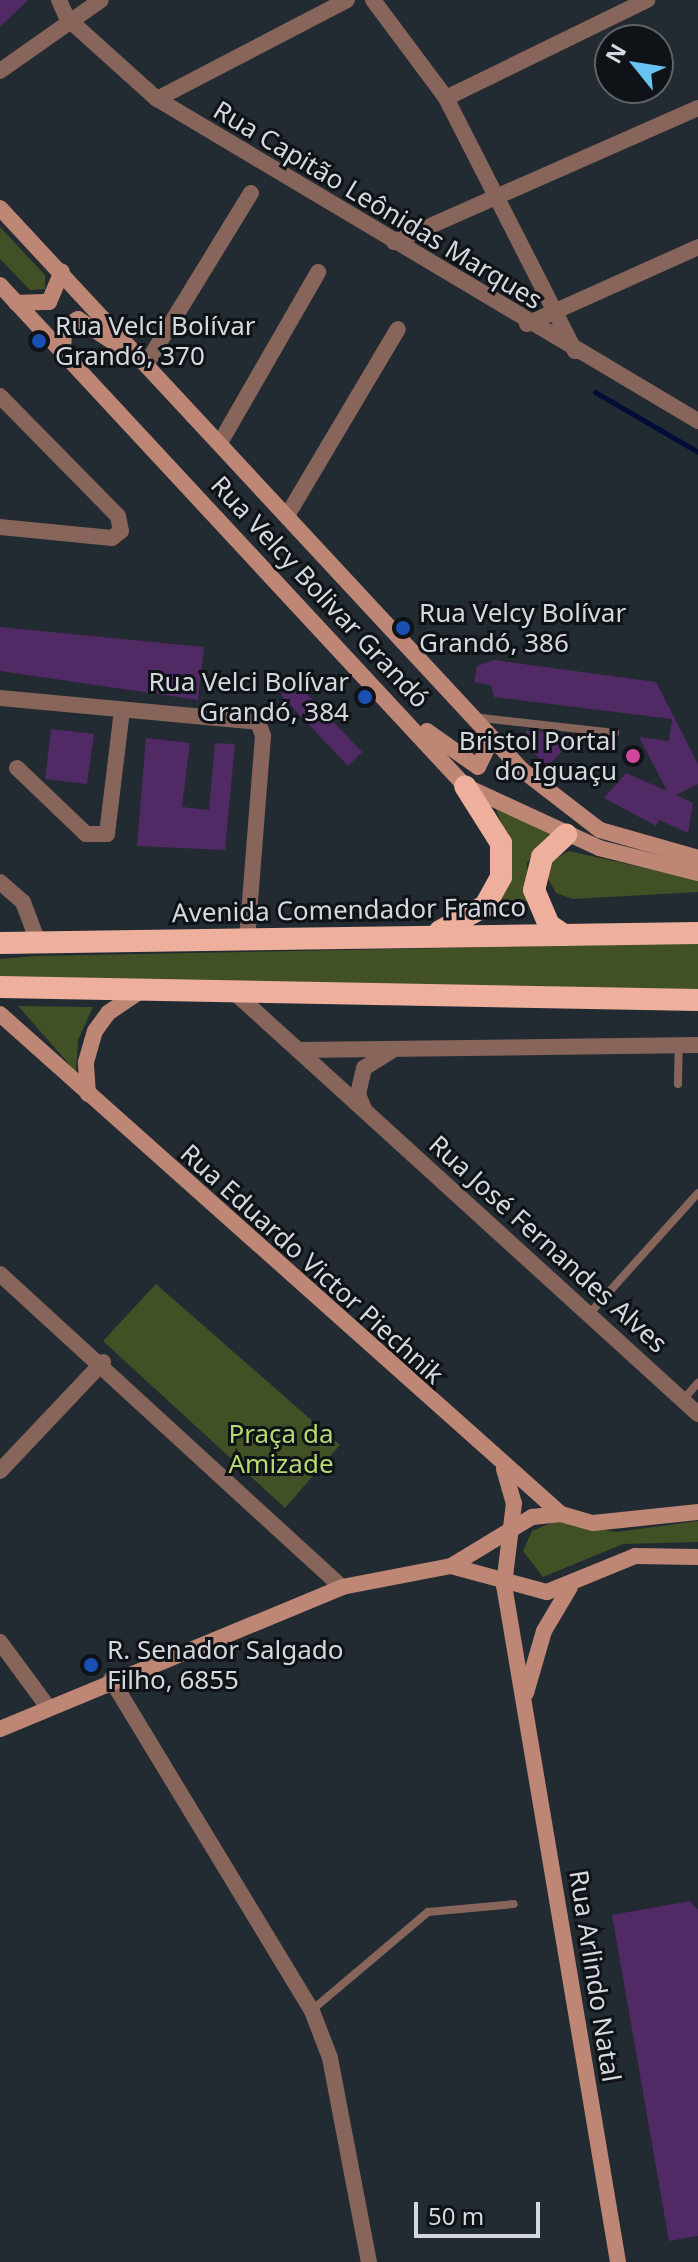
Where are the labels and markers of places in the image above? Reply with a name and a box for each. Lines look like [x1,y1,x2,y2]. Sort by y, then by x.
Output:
place label: Rua Velci Bolívar Grandó, 370 [55,310,256,372]
marker: Rua Velci Bolívar Grandó, 370 [30,332,48,350]
place label: Rua Velcy Bolívar Grandó, 386 [419,597,626,658]
marker: Rua Velcy Bolívar Grandó, 386 [394,619,412,637]
place label: Rua Velci Bolívar Grandó, 384 [148,666,349,728]
marker: Rua Velci Bolívar Grandó, 384 [356,688,374,706]
place label: Bristol Portal do Iguaçu [459,725,617,786]
marker: Bristol Portal do Iguaçu [624,747,642,765]
place label: R. Senador Salgado Filho, 6855 [107,1634,344,1696]
marker: R. Senador Salgado Filho, 6855 [82,1656,100,1674]

